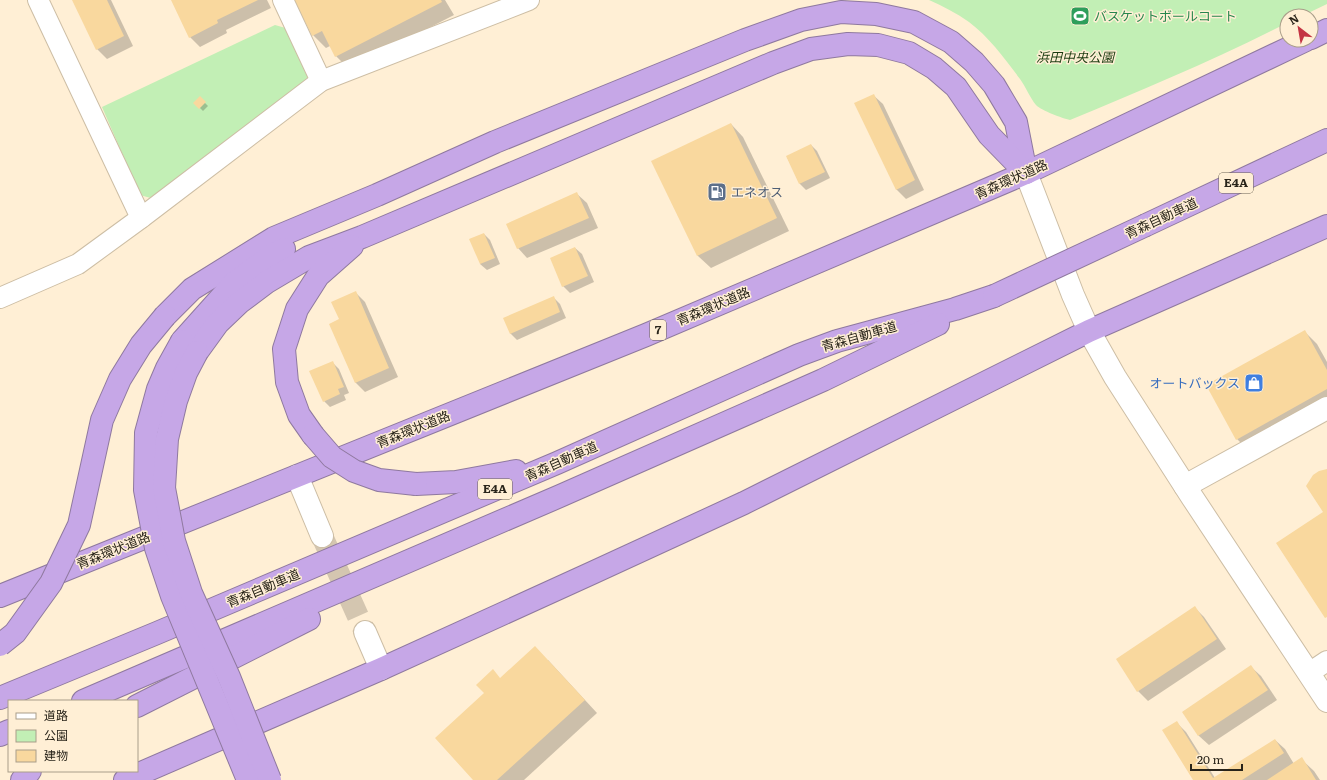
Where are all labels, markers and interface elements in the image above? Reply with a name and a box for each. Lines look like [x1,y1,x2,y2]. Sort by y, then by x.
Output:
sports icon: バスケットボールコート [1069,5,1091,27]
place label: バスケットボールコート [1094,6,1237,25]
north arrow [1279,8,1319,48]
text: N [1285,9,1301,28]
park label: 浜田中央公園 [1036,47,1116,66]
street label: 青森環状道路 [971,154,1050,203]
road number: E4A [1219,173,1253,193]
fuel station icon: エネオス [706,181,728,203]
place label: エネオス [731,182,783,201]
street label: 青森自動車道 [1121,192,1200,243]
street label: 青森環状道路 [673,282,752,330]
street label: 青森自動車道 [819,316,899,355]
road number: 7 [650,320,666,340]
shop icon: オートバックス [1243,372,1265,394]
place label: オートバックス [1149,373,1240,392]
street label: 青森環状道路 [373,405,453,452]
street label: 青森自動車道 [521,436,600,485]
road number: E4A [478,479,512,499]
street label: 青森環状道路 [73,526,153,573]
street label: 青森自動車道 [223,564,302,612]
legend [8,700,138,772]
text: 道路 [44,706,68,724]
text: 公園 [44,726,68,744]
text: 建物 [44,746,68,764]
scale bar [1191,746,1242,772]
text: 20 m [1197,750,1224,768]

